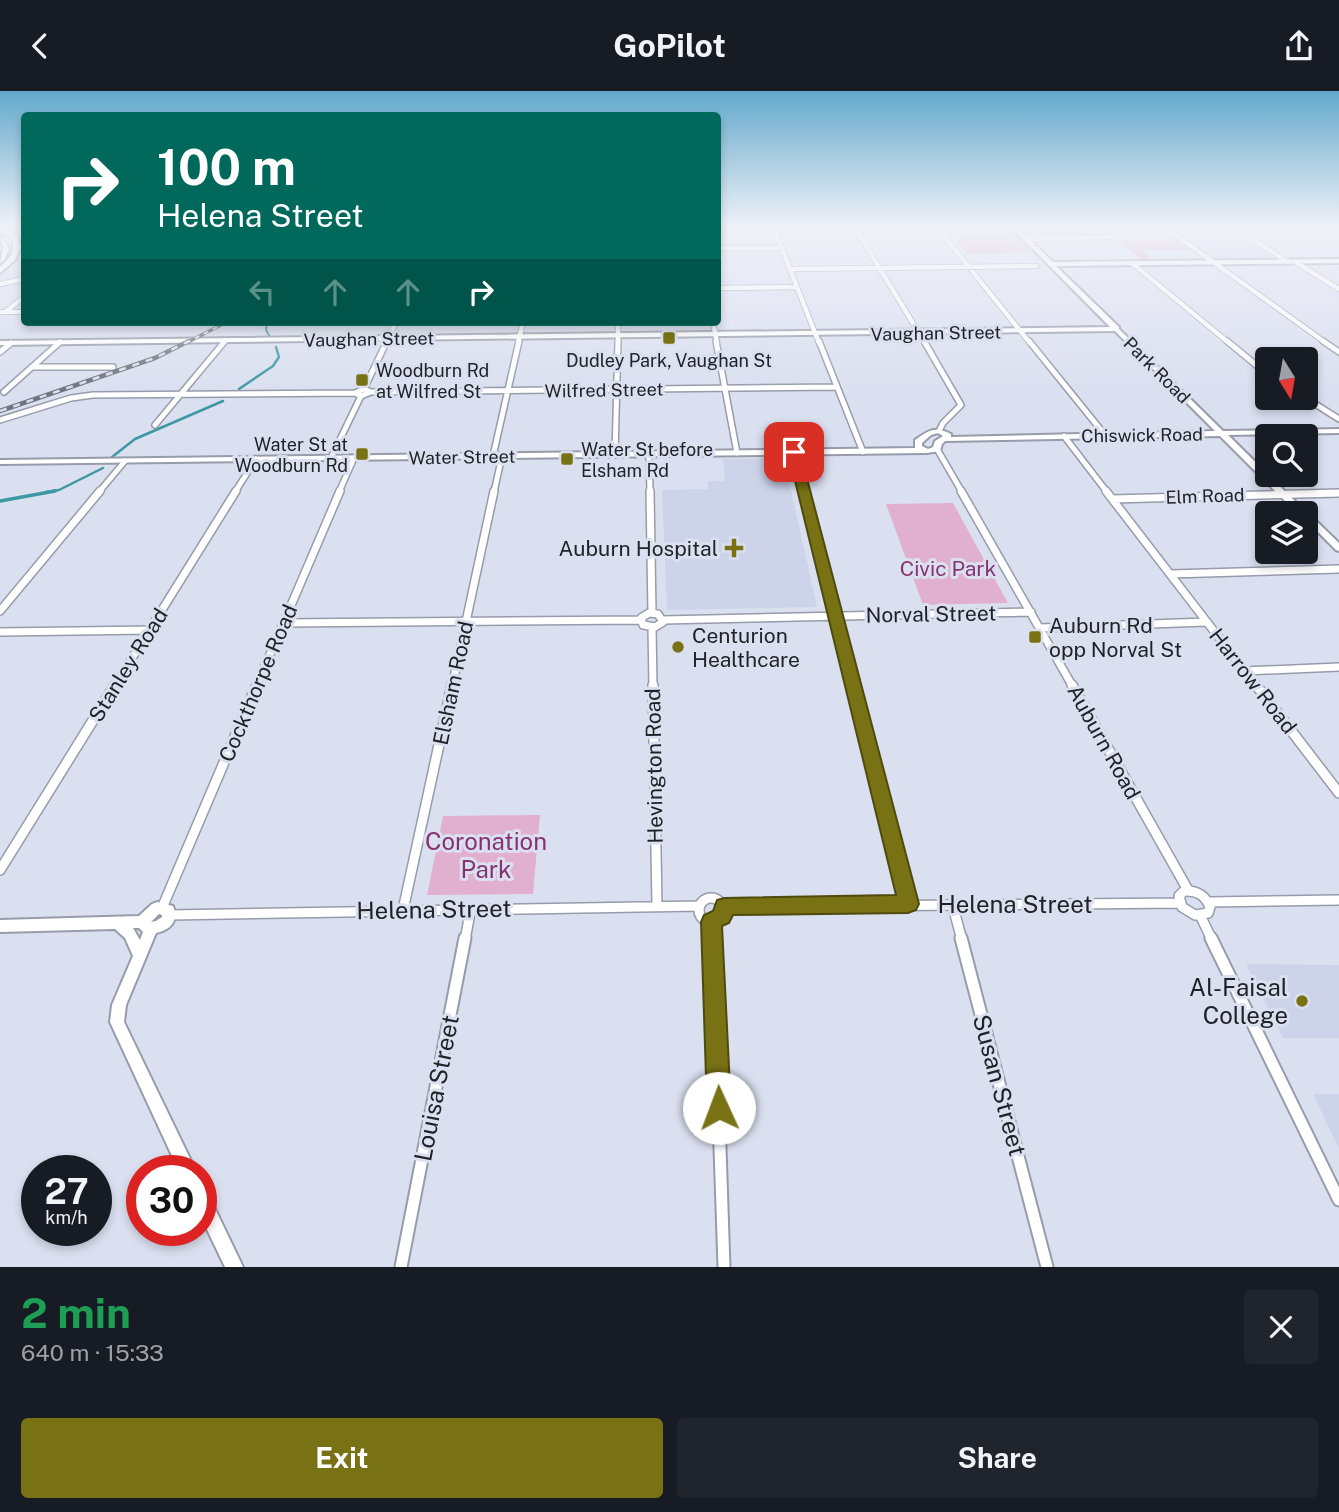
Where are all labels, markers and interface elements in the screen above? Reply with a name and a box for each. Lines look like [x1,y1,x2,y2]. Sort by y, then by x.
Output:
icon: back [21,27,59,65]
text: GoPilot [613,27,726,64]
icon: share [1280,27,1318,65]
text: 100 m [157,138,296,196]
icon: right [42,140,133,231]
text: Helena Street [157,197,364,234]
icon: left [243,273,281,311]
icon: ahead [316,273,354,311]
icon: ahead [389,273,427,311]
icon: right [462,273,500,311]
street label: Vaughan Street [871,321,1001,345]
street label: Vaughan Street [304,327,434,351]
marker: Dudley Park, Vaughan St [661,330,677,346]
street label: Park Road [1119,332,1195,408]
north arrow [1255,347,1318,409]
map controls [1255,347,1318,564]
place label: Dudley Park, Vaughan St [566,350,772,371]
place label: Woodburn Rd at Wilfred St [376,360,489,402]
marker: Woodburn Rd at Wilfred St [354,372,370,388]
street label: Wilfred Street [544,378,664,402]
pin [764,422,824,482]
street label: Chiswick Road [1081,423,1203,447]
button: search [1255,424,1318,487]
icon: arrive [775,433,813,471]
place label: Water St at Woodburn Rd [235,434,348,476]
place label: Water St before Elsham Rd [581,439,713,481]
marker: Water St at Woodburn Rd [354,446,370,462]
street label: Water Street [408,446,516,468]
marker: Water St before Elsham Rd [559,451,575,467]
street label: Elm Road [1165,484,1245,508]
button: layers [1255,501,1318,564]
place label: Auburn Hospital [559,536,718,561]
marker: Auburn Hospital [724,538,744,558]
park label: Civic Park [900,556,997,581]
street label: Norval Street [865,600,997,628]
street label: Cockthorpe Road [214,601,302,765]
street label: Stanley Road [83,604,173,726]
place label: Auburn Rd opp Norval St [1049,613,1182,662]
street label: Elsham Road [428,619,478,747]
place label: Centurion Healthcare [692,623,800,672]
street label: Harrow Road [1204,623,1302,739]
marker: Auburn Rd opp Norval St [1027,629,1043,645]
marker: Centurion Healthcare [670,639,686,655]
street label: Auburn Road [1062,680,1146,804]
street label: Hevington Road [640,688,668,844]
park label: Coronation Park [425,827,547,883]
street label: Helena Street [937,890,1093,918]
street label: Helena Street [356,894,512,924]
place label: Al-Faisal College [1189,973,1288,1029]
marker: Al-Faisal College [1294,993,1310,1009]
street label: Susan Street [968,1011,1032,1159]
street label: Louisa Street [408,1013,464,1163]
position arrow [682,1071,756,1145]
speed limit sign: 30 [126,1155,217,1246]
text: 27 [44,1171,89,1212]
text: km/h [45,1207,88,1228]
text: 2 min [21,1288,131,1337]
button: close [1244,1290,1318,1364]
text: 640 m · 15:33 [21,1339,164,1366]
button: Exit [21,1418,663,1498]
button: Share [677,1418,1318,1498]

